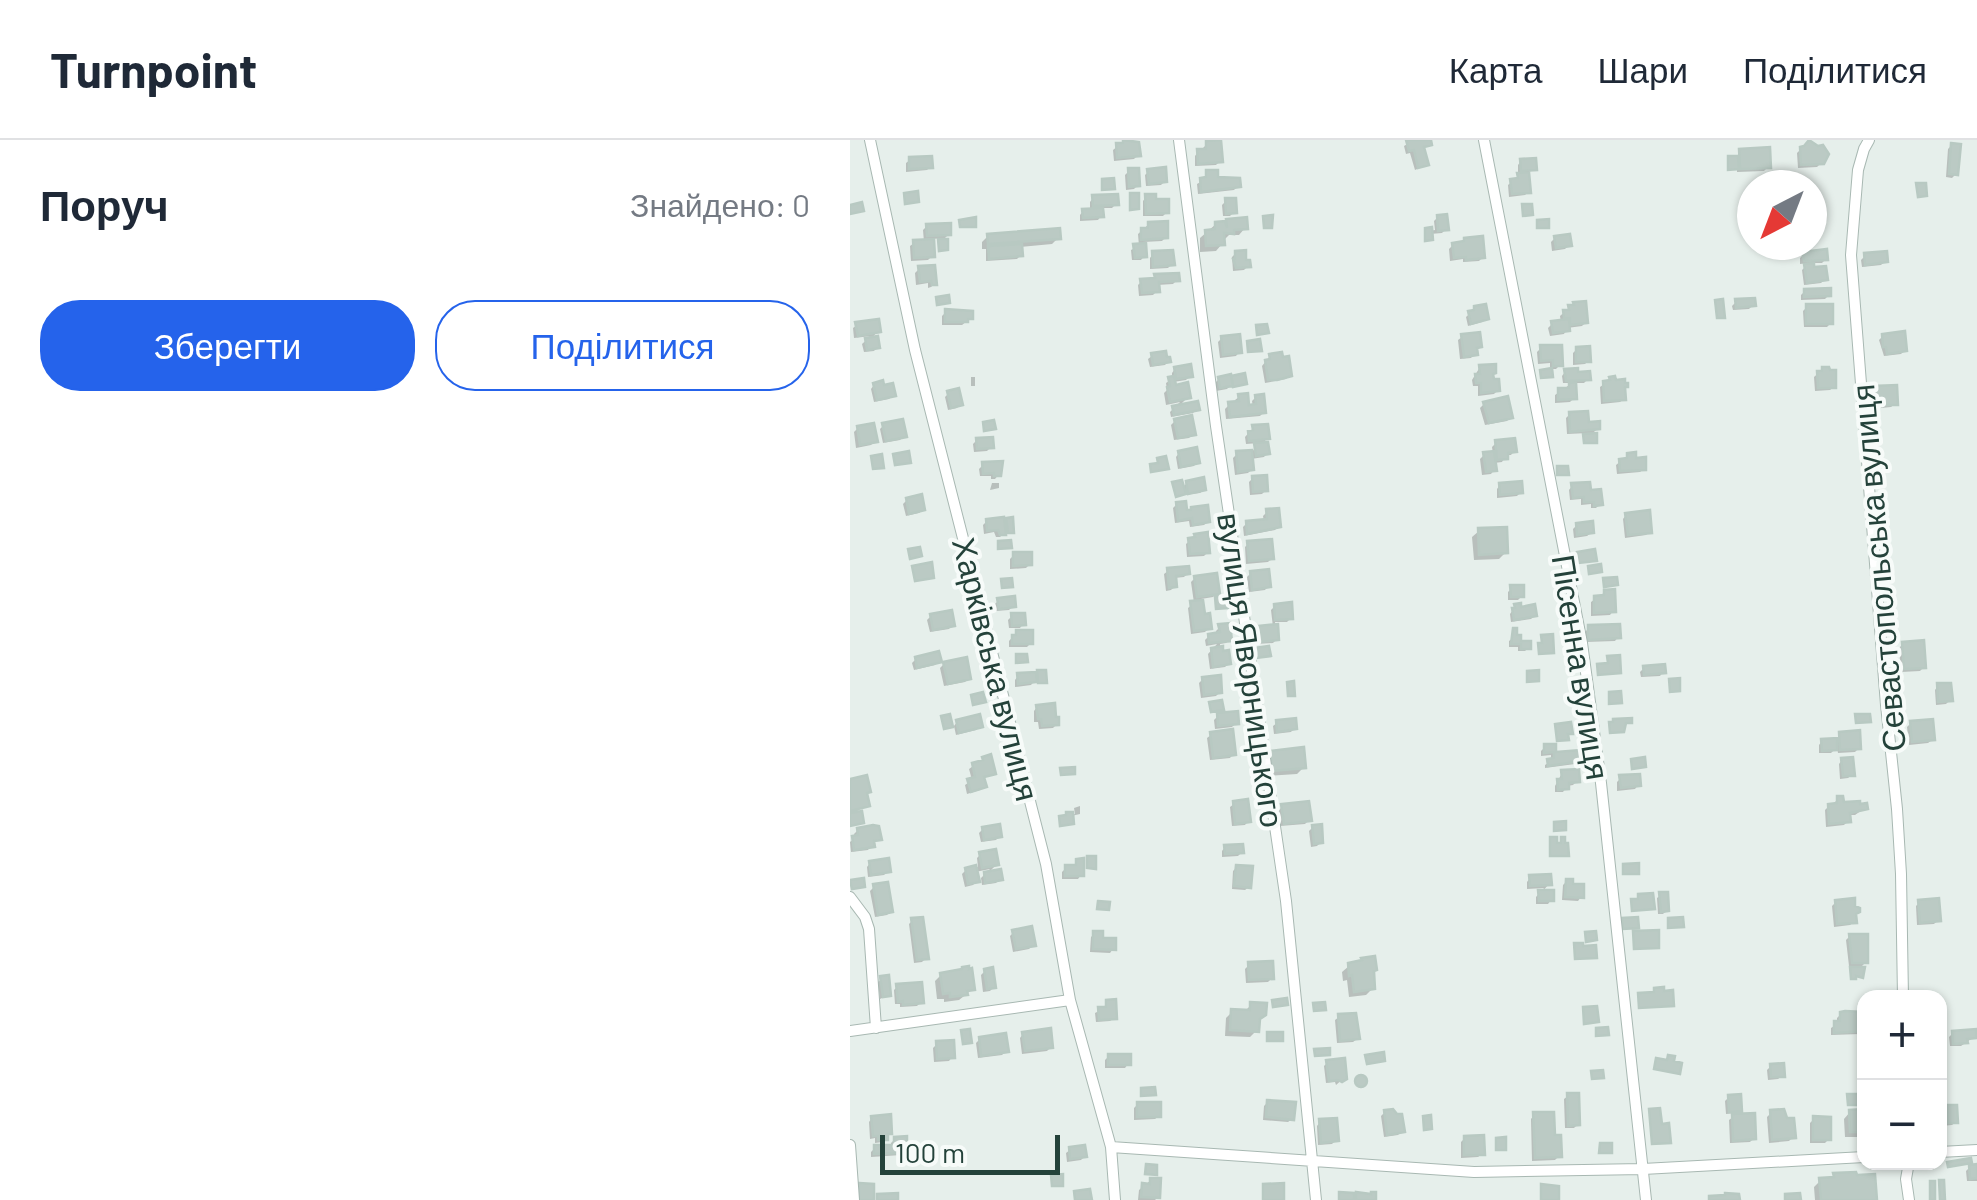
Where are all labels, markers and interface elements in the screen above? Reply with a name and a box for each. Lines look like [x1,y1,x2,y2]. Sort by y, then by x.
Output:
text: Turnpoint [50,40,257,98]
text: Карта [1449,48,1542,90]
text: Шари [1597,48,1688,90]
text: Поділитися [1743,48,1927,90]
north arrow [1737,170,1827,260]
text: Поруч [40,179,169,229]
text: Знайдено: 0 [630,185,810,223]
button: Зберегти [40,300,415,391]
button: Поділитися [435,300,810,391]
street label: Севастопольська вулиця [1842,383,1913,753]
street label: вулиця Яворницького [1210,510,1293,830]
street label: Харківська вулиця [945,533,1048,805]
street label: Пісенна вулиця [1544,552,1619,782]
map controls [1857,990,1947,1170]
button: + [1857,990,1947,1080]
button: − [1857,1080,1947,1170]
scale bar [880,1130,1060,1174]
text: 100 m [895,1135,965,1169]

